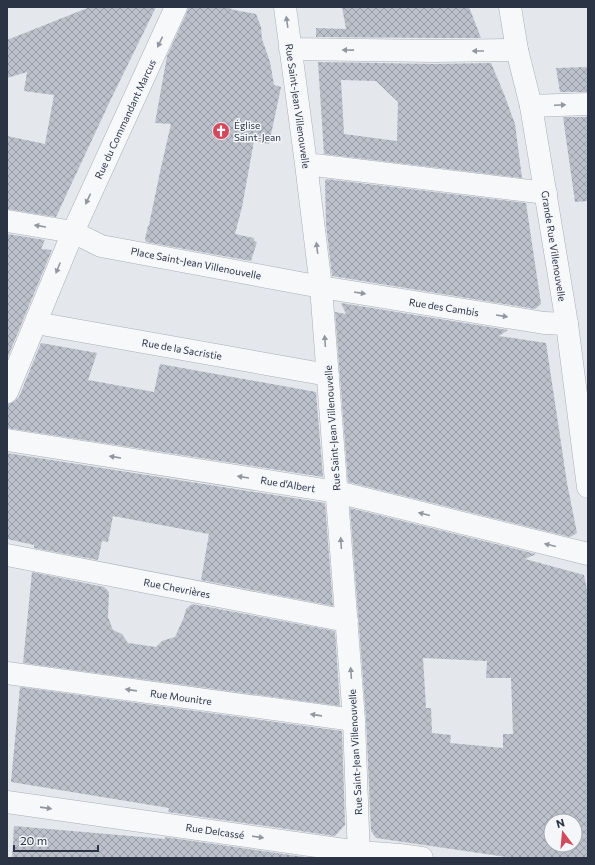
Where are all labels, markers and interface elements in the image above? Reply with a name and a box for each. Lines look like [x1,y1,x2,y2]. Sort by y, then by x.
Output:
one-way arrow [284,16,290,28]
one-way arrow [157,37,163,48]
street label: Rue Saint-Jean Villenouvelle [283,43,313,169]
one-way arrow [341,47,354,53]
one-way arrow [472,47,484,54]
street label: Rue du Commandant Marcus [92,57,158,181]
one-way arrow [554,102,567,108]
place label: Église Saint-Jean [234,119,281,143]
church icon: Église Saint-Jean [211,121,231,141]
street label: Grande Rue Villenouvelle [539,190,569,302]
one-way arrow [85,193,91,204]
one-way arrow [34,223,46,229]
one-way arrow [313,242,320,254]
street label: Place Saint-Jean Villenouvelle [130,244,262,282]
one-way arrow [55,262,61,274]
one-way arrow [354,290,366,296]
street label: Rue des Cambis [408,296,480,319]
one-way arrow [496,313,508,319]
one-way arrow [322,335,329,347]
street label: Rue de la Sacristie [141,336,223,362]
street label: Rue Saint-Jean Villenouvelle [322,365,342,491]
one-way arrow [109,454,121,460]
one-way arrow [237,474,249,480]
street label: Rue d'Albert [260,474,316,494]
one-way arrow [418,510,430,516]
one-way arrow [337,537,344,549]
one-way arrow [544,542,556,548]
street label: Rue Chevrières [143,576,212,600]
one-way arrow [347,667,354,679]
one-way arrow [125,687,137,693]
street label: Rue Mounitre [149,687,213,707]
street label: Rue Saint-Jean Villenouvelle [346,689,364,815]
one-way arrow [310,712,322,718]
one-way arrow [40,805,52,811]
north arrow [543,813,583,853]
text: N [554,816,566,830]
street label: Rue Delcassé [185,821,245,841]
scale bar [14,827,98,853]
text: 20 m [20,833,47,847]
one-way arrow [252,834,264,840]

